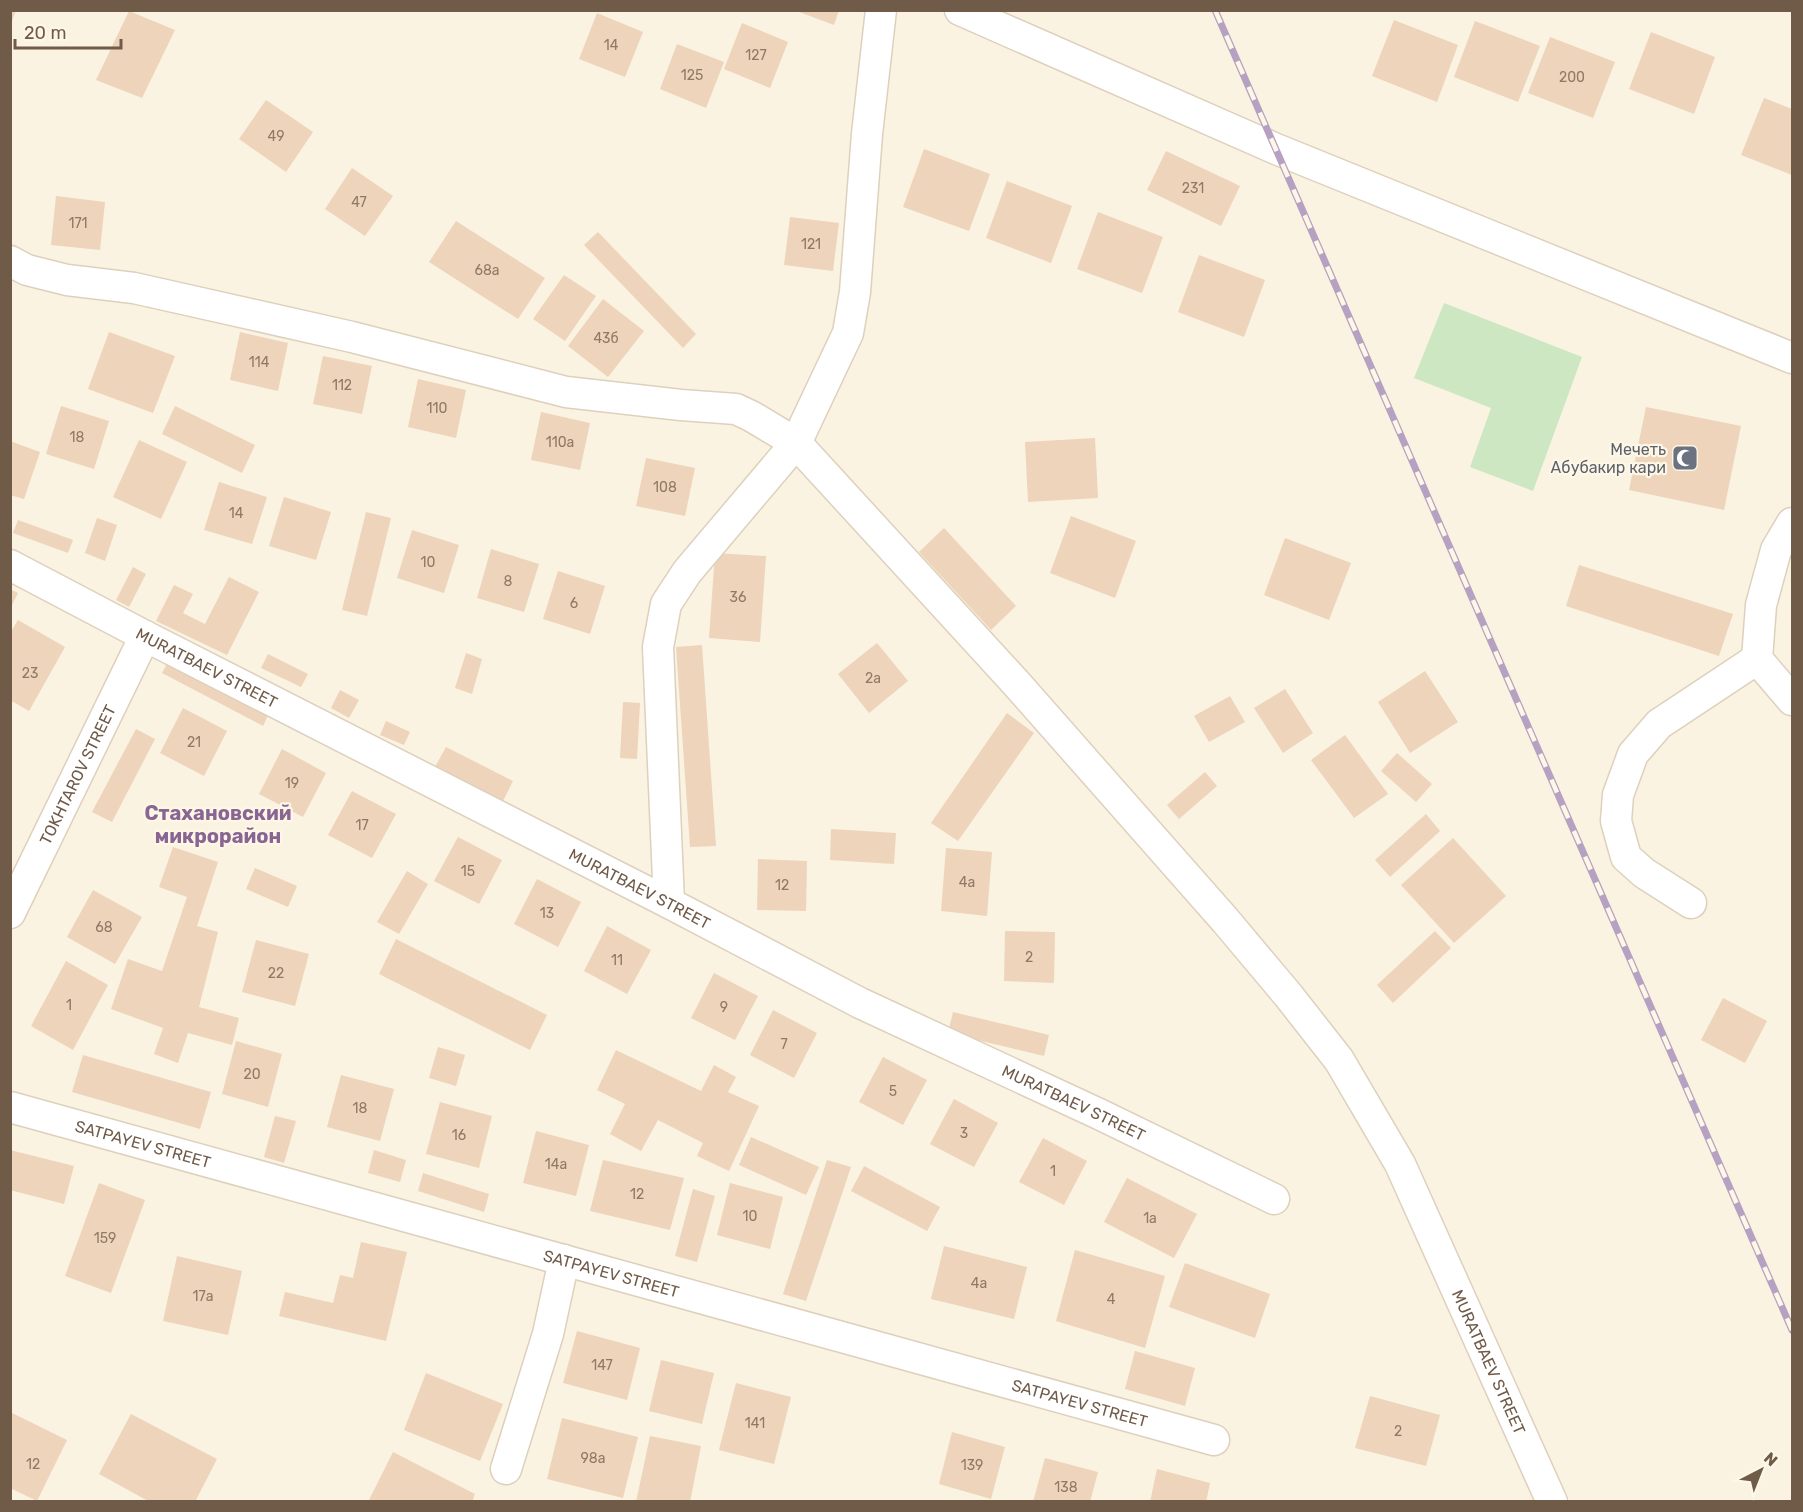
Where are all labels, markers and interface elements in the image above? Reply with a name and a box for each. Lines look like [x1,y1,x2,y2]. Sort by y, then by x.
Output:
scale bar [15,12,122,50]
text: 20 m [24,22,66,44]
house number: 14 [604,37,619,54]
house number: 127 [745,47,767,64]
house number: 125 [681,67,703,84]
house number: 200 [1559,69,1585,86]
house number: 49 [268,128,284,145]
house number: 231 [1182,180,1204,197]
house number: 47 [351,194,367,211]
house number: 171 [68,215,88,232]
house number: 121 [801,236,821,253]
house number: 68а [474,262,500,279]
house number: 43б [593,330,619,347]
house number: 114 [249,354,270,371]
house number: 112 [332,377,352,394]
house number: 110 [427,400,448,417]
house number: 18 [70,429,85,446]
house number: 110а [546,434,574,451]
place label: Мечеть Абубакир кари [1551,440,1666,477]
mosque icon: Мечеть Абубакир кари [1670,443,1700,473]
house number: 108 [653,479,677,496]
house number: 14 [229,505,244,522]
house number: 10 [421,554,436,571]
house number: 8 [504,573,513,590]
house number: 36 [730,589,746,606]
house number: 6 [570,595,578,612]
street label: MURATBAEV STREET [133,624,281,712]
house number: 23 [22,665,38,682]
house number: 2а [865,670,881,687]
street label: TOKHTAROV STREET [36,702,120,848]
house number: 21 [187,734,201,751]
house number: 19 [285,775,299,792]
district label: Стахановский микрорайон [145,801,291,848]
house number: 17 [355,817,369,834]
street label: MURATBAEV STREET [566,845,714,933]
house number: 15 [461,863,475,880]
house number: 4а [959,874,975,891]
house number: 12 [775,877,789,894]
house number: 13 [540,905,554,922]
house number: 68 [95,919,113,936]
house number: 2 [1025,949,1033,966]
house number: 11 [611,952,623,969]
house number: 22 [268,965,284,982]
house number: 1 [66,997,72,1014]
house number: 9 [720,999,728,1016]
house number: 7 [780,1036,788,1053]
street label: MURATBAEV STREET [999,1061,1148,1145]
house number: 20 [243,1066,261,1083]
house number: 5 [889,1083,897,1100]
house number: 18 [353,1100,368,1117]
street label: SATPAYEV STREET [73,1116,213,1172]
house number: 3 [960,1125,968,1142]
house number: 16 [452,1127,466,1144]
house number: 14а [545,1156,567,1173]
house number: 1 [1050,1163,1056,1180]
house number: 12 [630,1186,644,1203]
house number: 10 [743,1208,758,1225]
house number: 1а [1143,1210,1157,1227]
house number: 159 [94,1230,116,1247]
street label: SATPAYEV STREET [541,1246,681,1302]
house number: 4а [971,1275,987,1292]
street label: MURATBAEV STREET [1448,1287,1529,1437]
house number: 17а [193,1288,213,1305]
house number: 4 [1107,1291,1116,1308]
house number: 147 [591,1357,613,1374]
street label: SATPAYEV STREET [1010,1376,1150,1431]
house number: 141 [745,1415,765,1432]
house number: 2 [1394,1423,1402,1440]
north arrow [1731,1440,1791,1500]
text: N [1760,1448,1781,1470]
house number: 98а [581,1450,605,1467]
house number: 12 [26,1456,40,1473]
house number: 139 [961,1457,983,1474]
house number: 138 [1054,1479,1078,1496]

